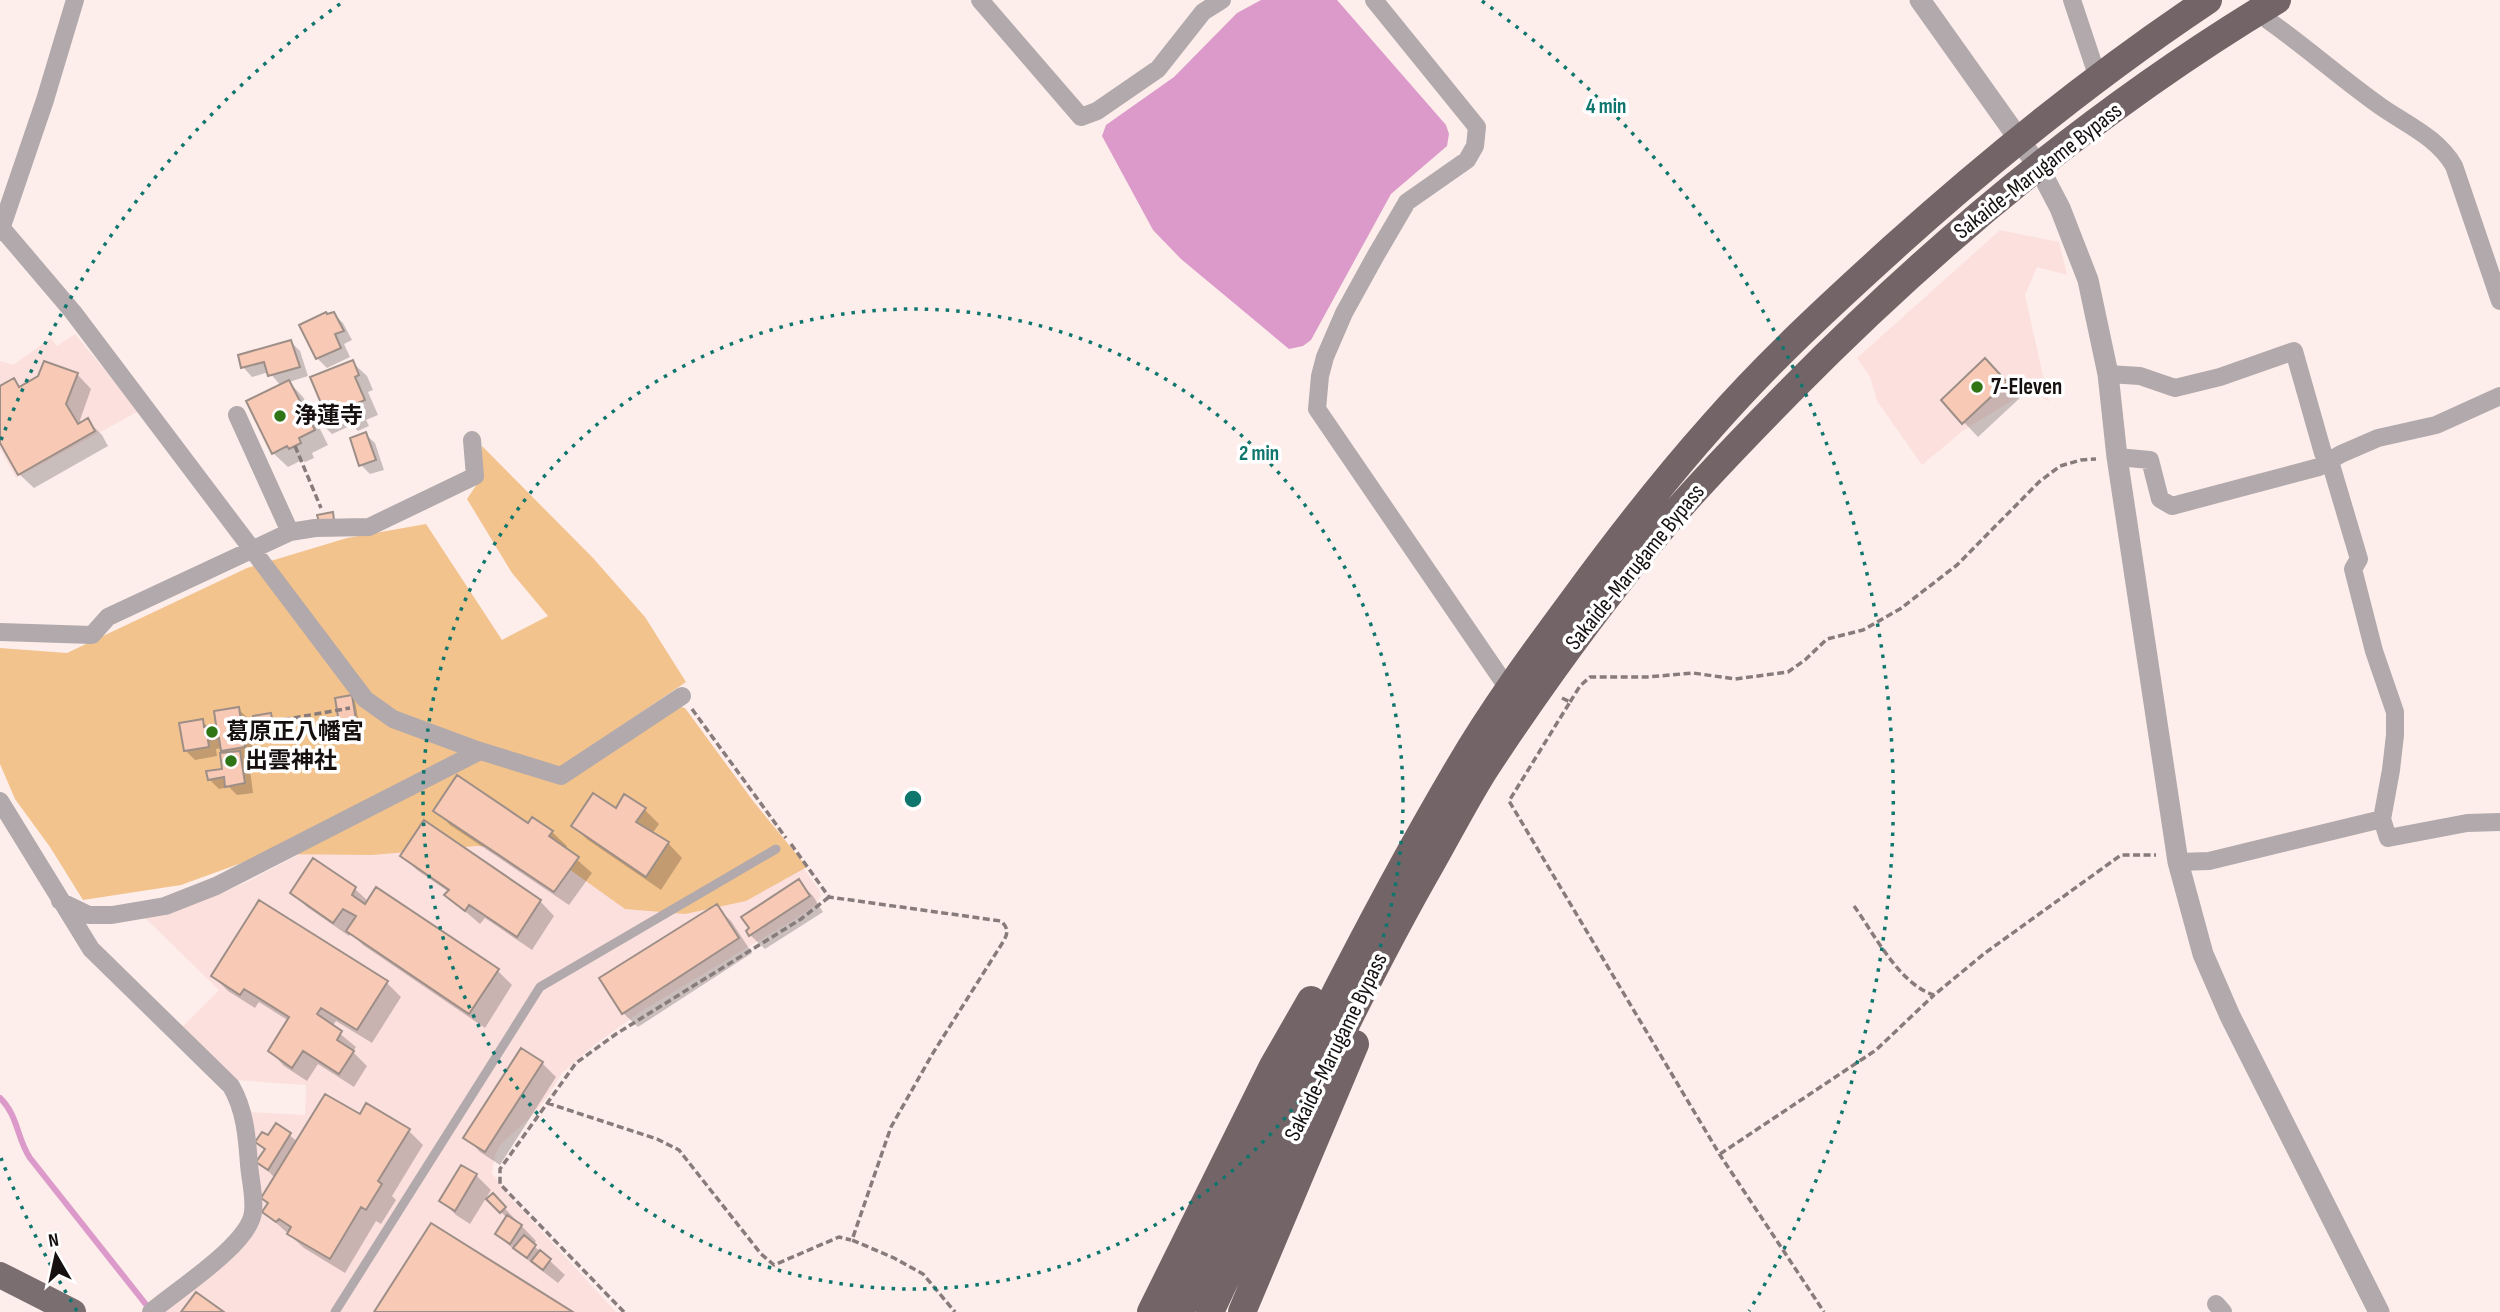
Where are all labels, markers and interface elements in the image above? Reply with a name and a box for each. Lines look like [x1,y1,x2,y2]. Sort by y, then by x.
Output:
text: 4 min [1586,94,1626,119]
street label: Sakaide-Marugame Bypass [1948,97,2128,245]
place label: 7-Eleven [1991,373,2062,401]
marker: 7-Eleven [1969,379,1985,395]
place label: 浄蓮寺 [294,402,363,430]
marker: 浄蓮寺 [272,408,288,424]
text: 2 min [1239,441,1279,466]
street label: Sakaide-Marugame Bypass [1559,478,1711,656]
place label: 葛原正八幡宮 [226,718,364,746]
marker: 葛原正八幡宮 [204,724,220,740]
place label: 出雲神社 [245,747,337,775]
marker: 出雲神社 [223,753,239,769]
centre of rings [901,787,925,811]
street label: Sakaide-Marugame Bypass [1278,948,1394,1146]
north arrow [21,1221,91,1291]
text: N [47,1229,60,1253]

